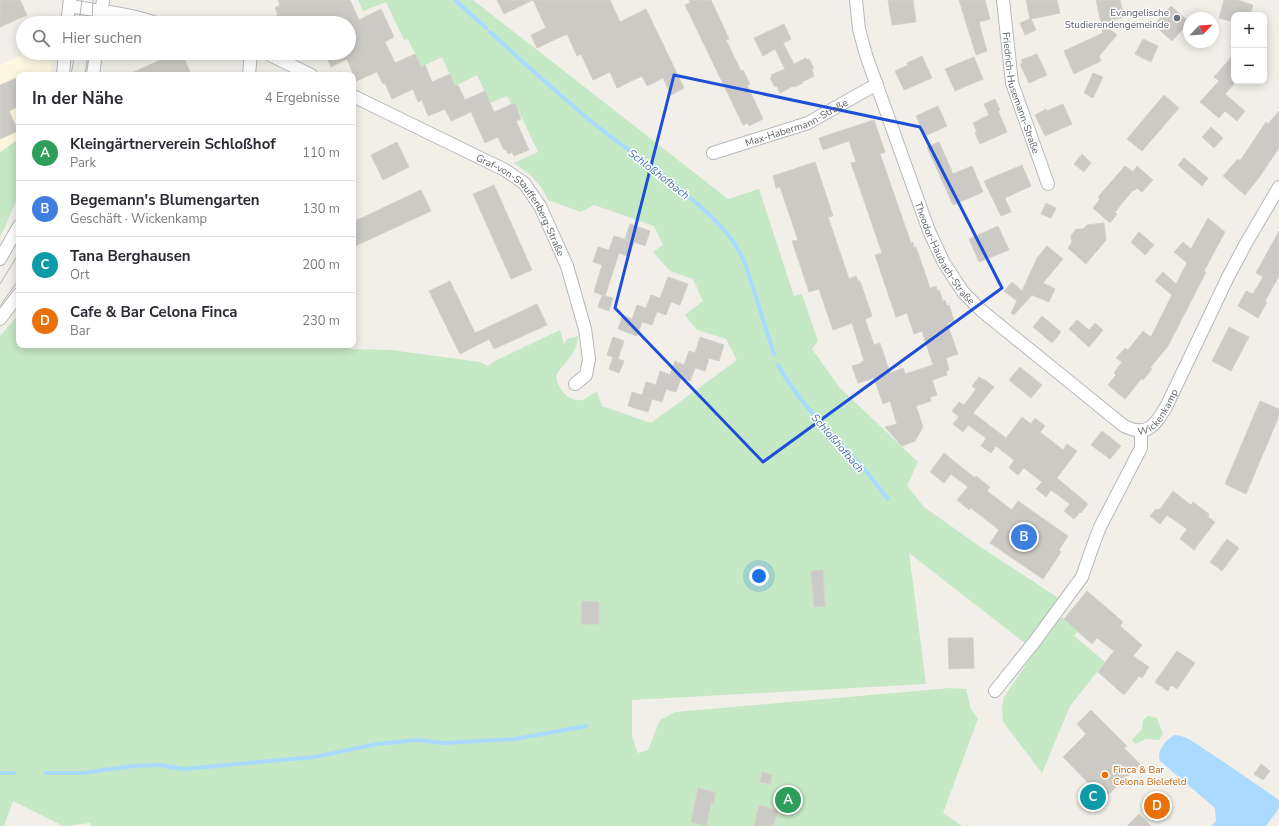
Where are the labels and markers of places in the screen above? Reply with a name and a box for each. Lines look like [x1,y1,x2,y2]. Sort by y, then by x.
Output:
place label: Evangelische Studierendengemeinde [1065,6,1169,32]
marker: Evangelische Studierendengemeinde [1172,13,1182,23]
pin: B [1011,522,1037,552]
place label: Finca & Bar Celona Bielefeld [1113,763,1187,789]
marker: Finca & Bar Celona Bielefeld [1100,770,1110,780]
pin: C [1080,782,1106,812]
pin: A [775,785,801,815]
pin: D [1144,791,1170,821]

